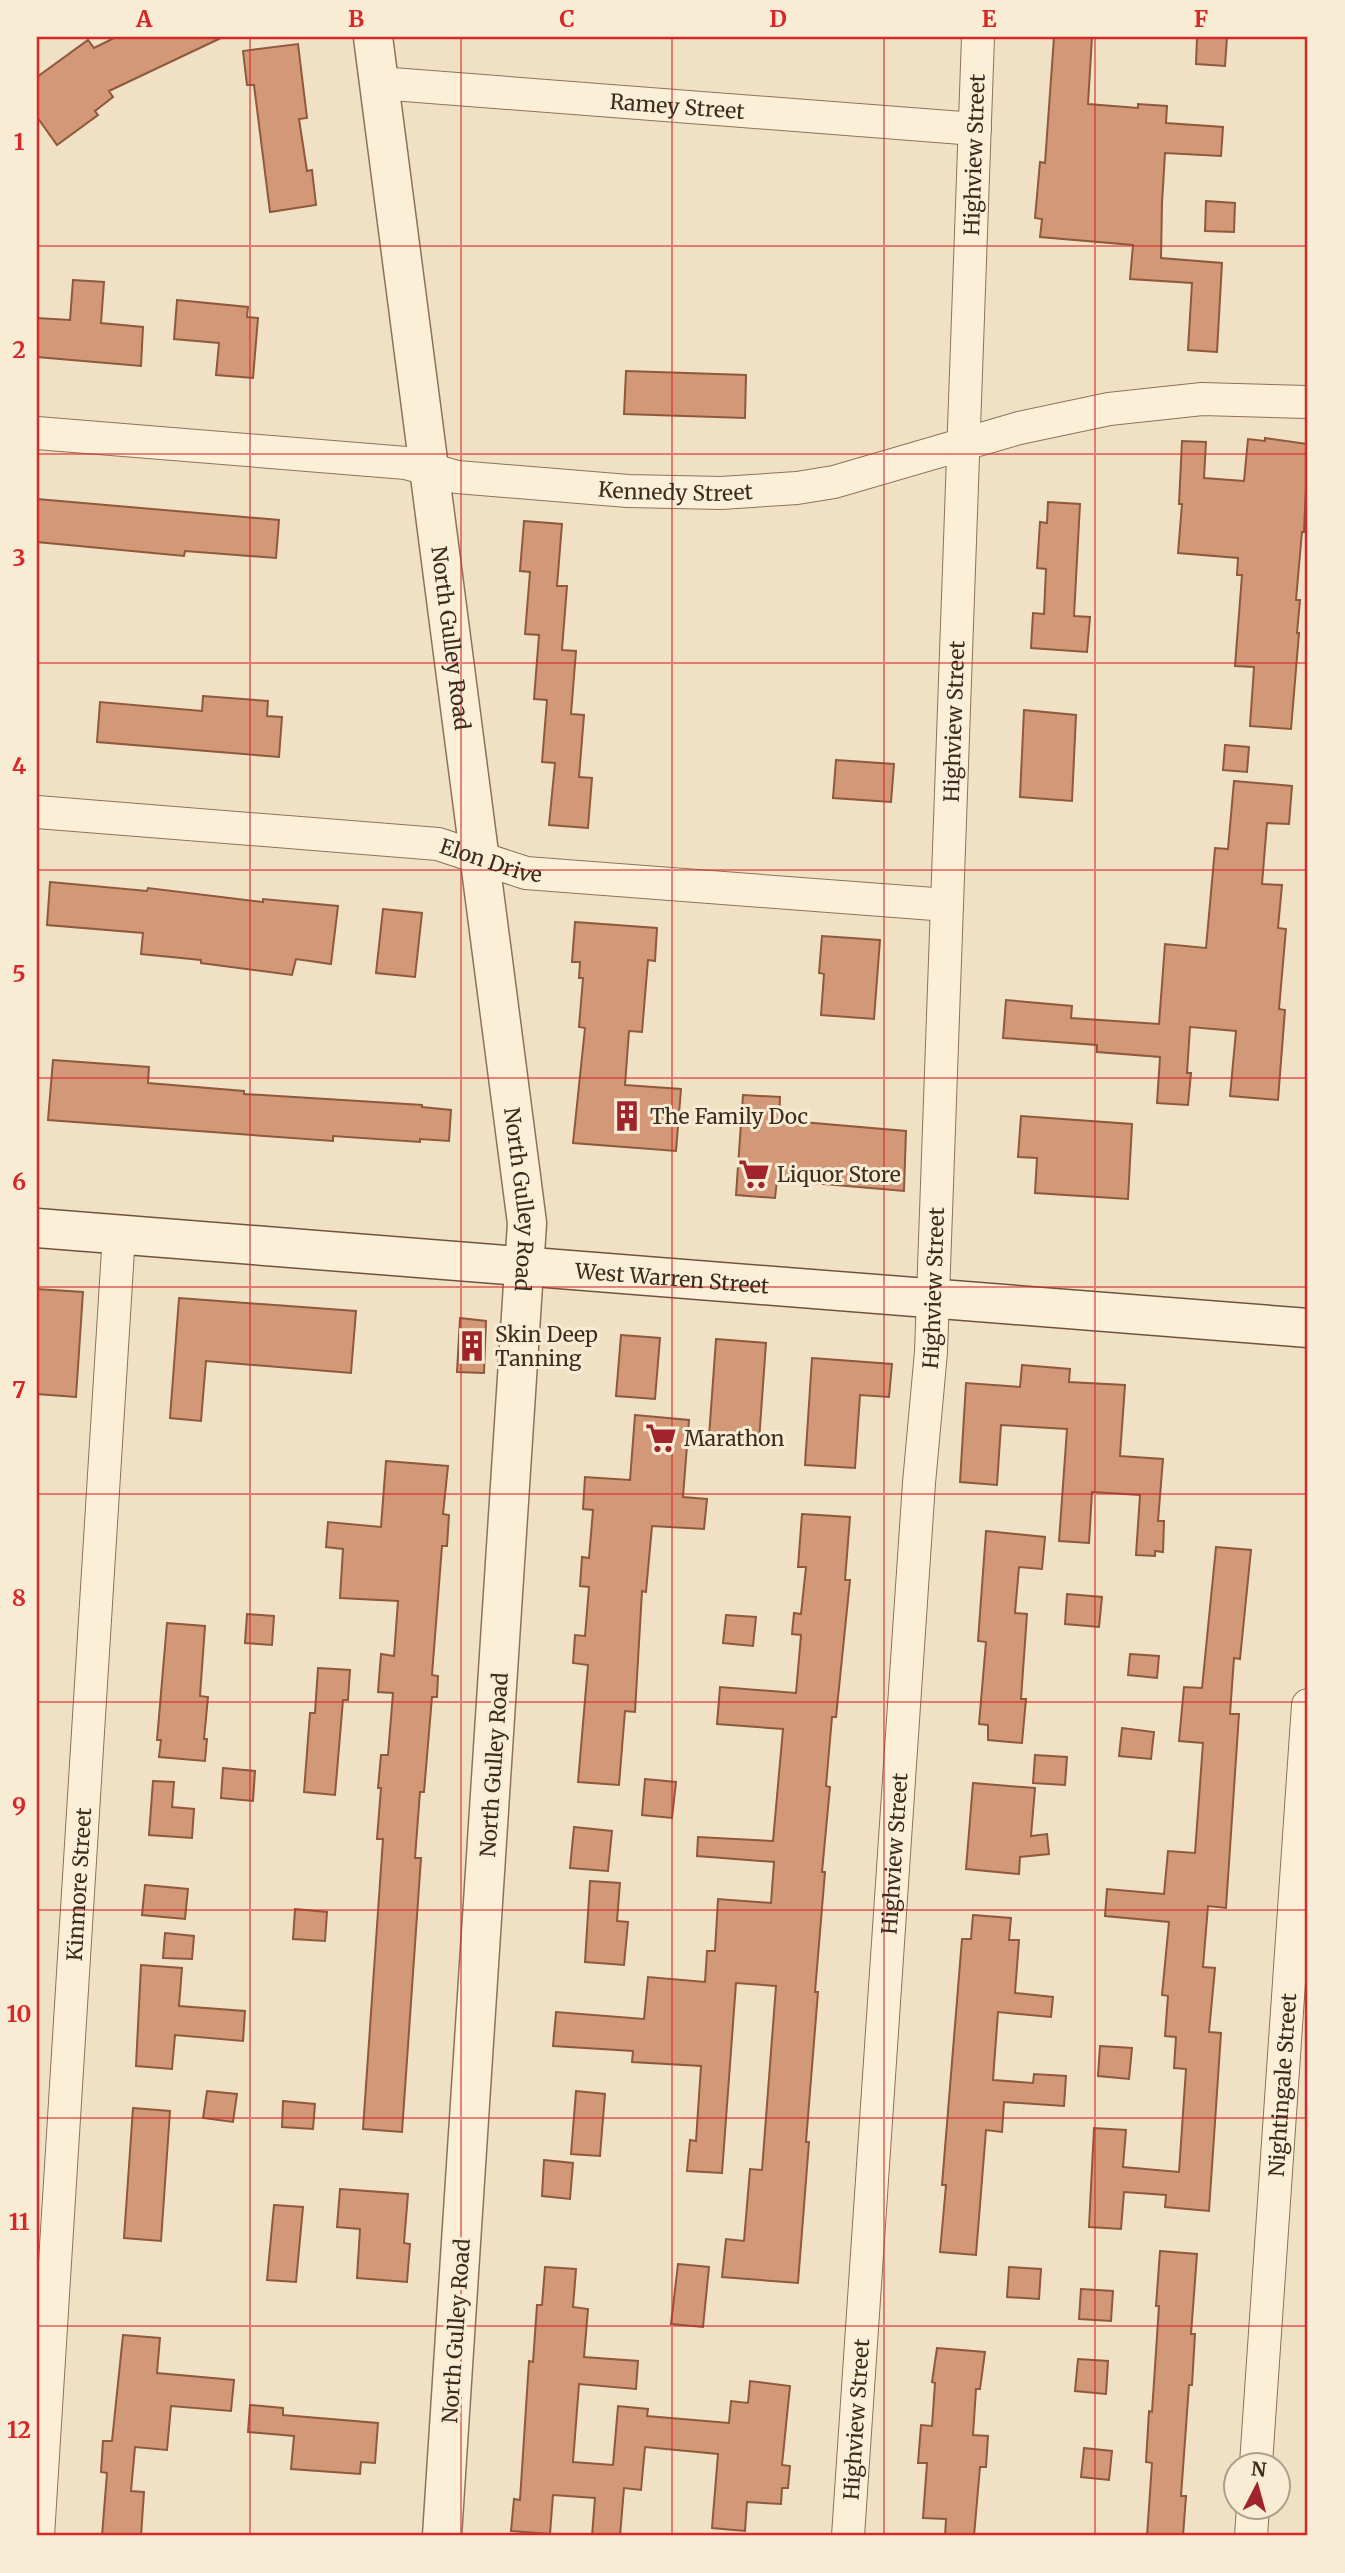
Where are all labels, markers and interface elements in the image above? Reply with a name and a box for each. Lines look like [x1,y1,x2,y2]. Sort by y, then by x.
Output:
text: A [135,4,153,33]
text: B [348,4,364,33]
text: C [559,4,575,33]
text: D [769,4,787,33]
text: E [981,4,997,33]
text: F [1194,4,1208,33]
street label: Highview Street [957,73,990,236]
street label: Ramey Street [609,87,745,125]
text: 1 [14,127,25,156]
text: 2 [12,335,26,364]
street label: Kennedy Street [597,475,753,507]
text: 3 [12,543,26,572]
street label: North Gulley Road [426,544,476,732]
street label: Highview Street [937,640,970,803]
text: 4 [12,751,27,780]
street label: Elon Drive [436,832,543,888]
text: 5 [12,959,26,988]
building icon: The Family Doc [610,1099,644,1133]
place label: The Family Doc [650,1103,808,1130]
street label: North Gulley Road [499,1106,540,1293]
supermarket icon: Liquor Store [737,1157,771,1191]
place label: Liquor Store [777,1161,901,1188]
text: 6 [12,1167,26,1196]
street label: Highview Street [916,1207,950,1370]
street label: West Warren Street [573,1257,770,1299]
place label: Skin Deep Tanning [495,1321,598,1372]
building icon: Skin Deep Tanning [455,1329,489,1363]
text: 7 [12,1375,26,1404]
supermarket icon: Marathon [644,1421,678,1455]
place label: Marathon [684,1425,785,1452]
text: 8 [12,1583,26,1612]
street label: North Gulley Road [474,1671,514,1858]
street label: Highview Street [875,1772,913,1935]
text: 9 [12,1791,26,1820]
street label: Kinmore Street [60,1807,97,1962]
street label: Nightingale Street [1262,1992,1302,2178]
text: 10 [7,1999,31,2028]
text: 11 [9,2207,30,2236]
street label: North Gulley Road [436,2237,476,2424]
street label: Highview Street [837,2338,875,2501]
text: 12 [7,2415,31,2444]
north arrow [1222,2450,1292,2520]
text: N [1250,2456,1267,2482]

